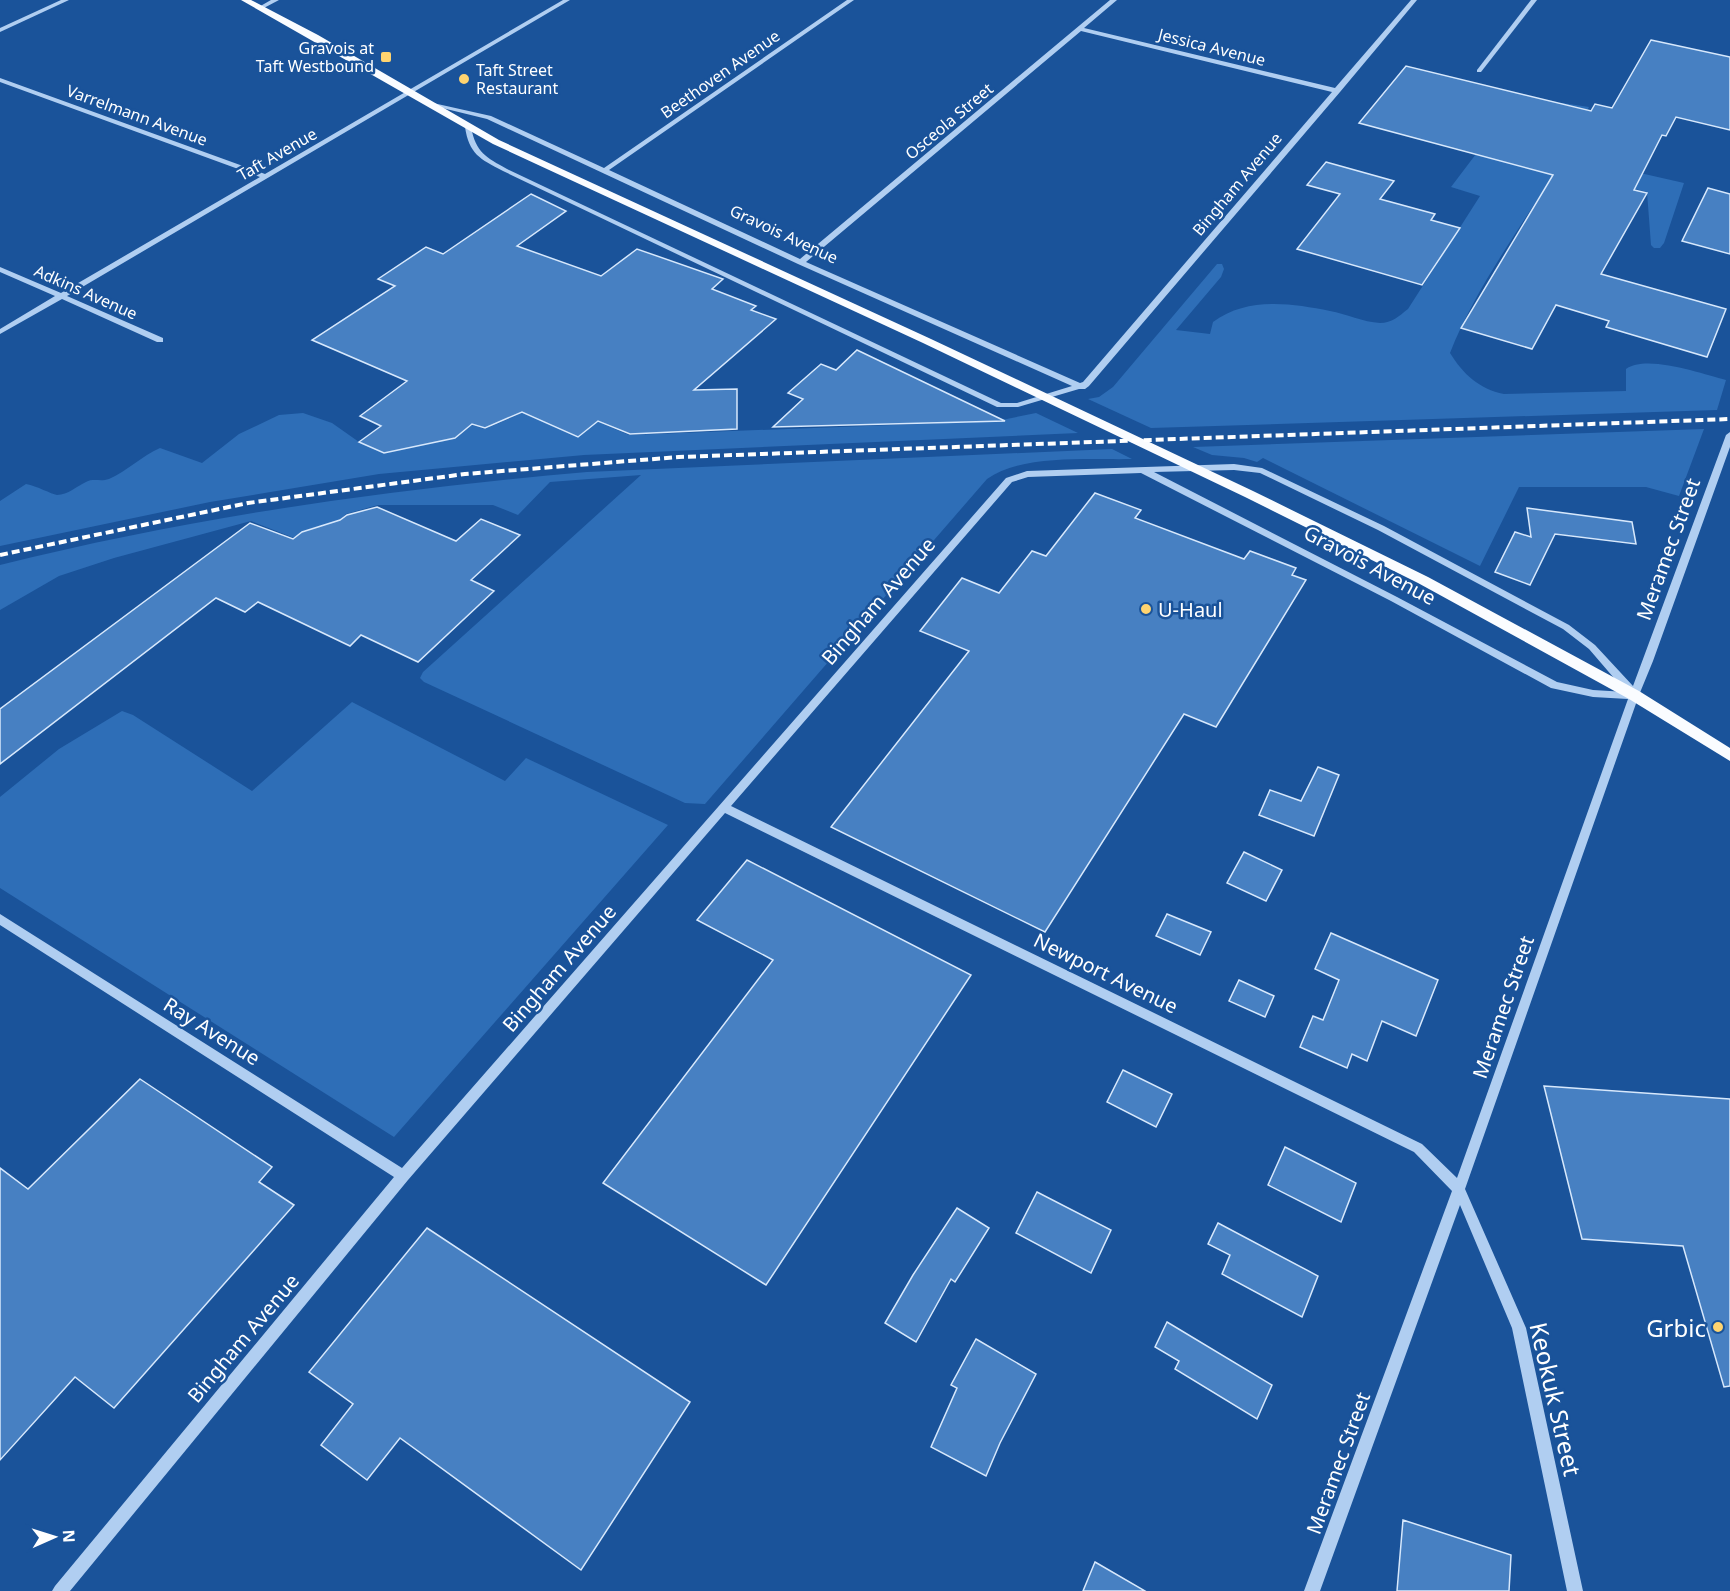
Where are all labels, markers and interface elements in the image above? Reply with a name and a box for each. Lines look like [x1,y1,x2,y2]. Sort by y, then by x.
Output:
street label: Jessica Avenue [1154,23,1268,71]
street label: Beethoven Avenue [656,25,784,123]
place label: Gravois at Taft Westbound [256,37,374,77]
marker: Gravois at Taft Westbound [379,50,393,64]
place label: Taft Street Restaurant [476,59,558,99]
marker: Taft Street Restaurant [457,72,471,86]
street label: Osceola Street [900,78,998,164]
street label: Varrelmann Avenue [64,79,210,151]
street label: Taft Avenue [233,122,321,186]
street label: Bingham Avenue [1187,128,1287,240]
street label: Gravois Avenue [726,199,842,269]
street label: Adkins Avenue [31,259,141,325]
street label: Meramec Street [1630,474,1706,624]
street label: Gravois Avenue [1299,519,1441,611]
street label: Bingham Avenue [815,532,941,670]
place label: U-Haul [1158,596,1223,623]
marker: U-Haul [1139,602,1153,616]
street label: Bingham Avenue [496,899,622,1037]
street label: Newport Avenue [1029,926,1183,1020]
street label: Meramec Street [1466,932,1540,1082]
street label: Ray Avenue [159,991,265,1071]
street label: Bingham Avenue [181,1268,305,1408]
place label: Grbic [1646,1311,1706,1344]
street label: Keokuk Street [1522,1319,1590,1479]
marker: Grbic [1711,1320,1725,1334]
street label: Meramec Street [1300,1388,1376,1538]
north arrow [24,1507,84,1567]
text: N [58,1529,80,1543]

